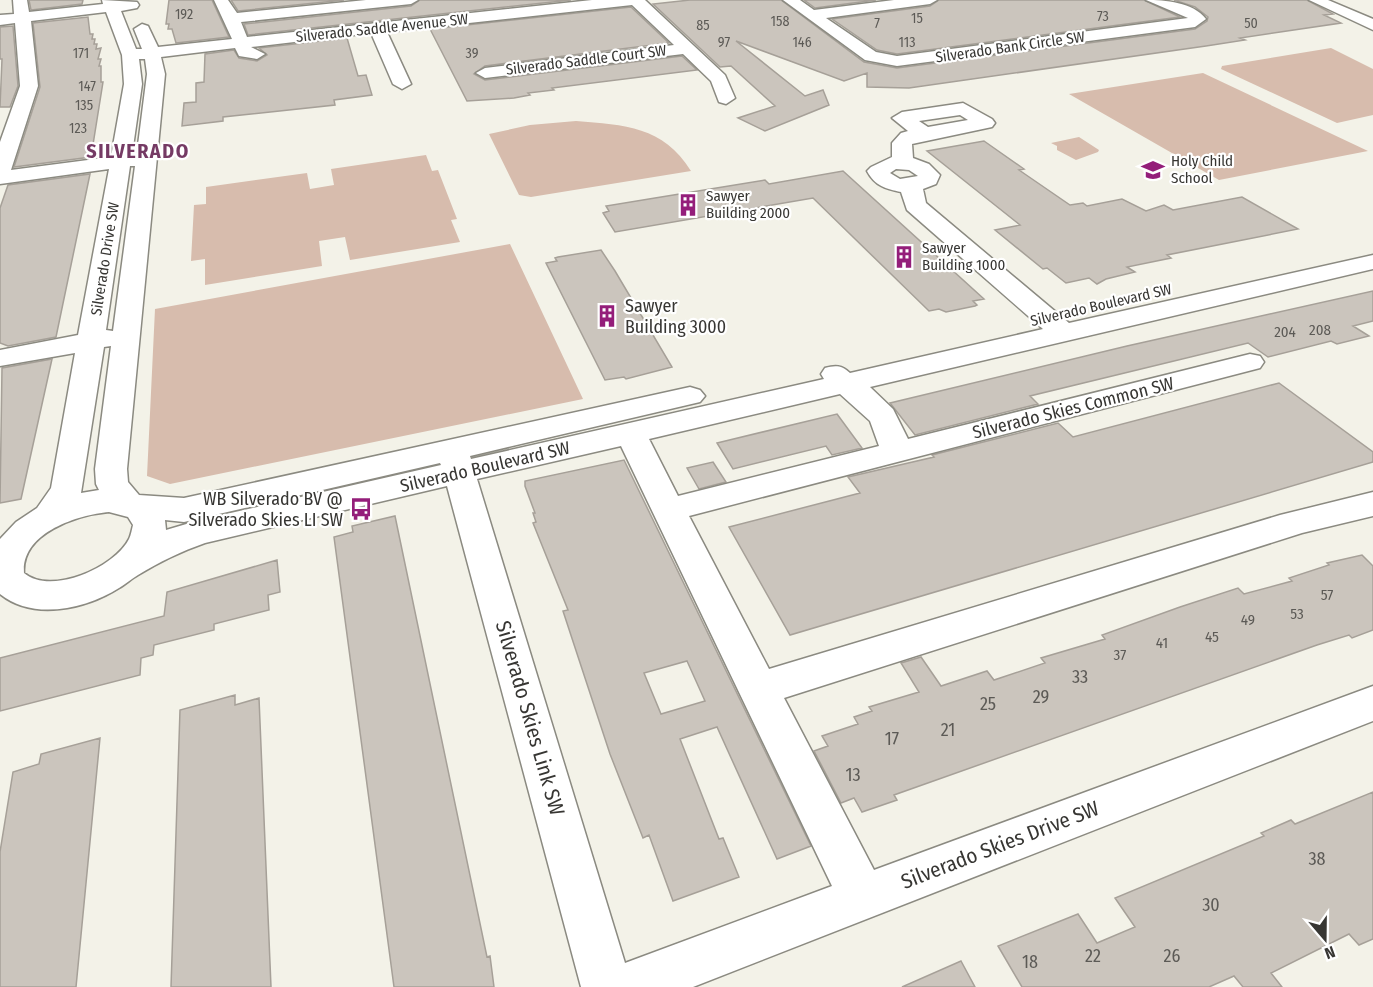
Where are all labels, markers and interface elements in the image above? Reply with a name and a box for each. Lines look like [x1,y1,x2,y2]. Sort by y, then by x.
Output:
house number: 192 [175,6,193,23]
house number: 73 [1097,8,1109,25]
street label: Silverado Saddle Avenue SW [295,10,469,46]
house number: 15 [911,10,923,27]
house number: 158 [771,13,789,30]
house number: 7 [874,15,880,32]
house number: 50 [1244,15,1258,32]
house number: 85 [696,17,710,34]
street label: Silverado Bank Circle SW [934,28,1086,66]
house number: 97 [718,34,730,51]
house number: 146 [792,34,812,51]
house number: 113 [898,34,916,51]
street label: Silverado Saddle Court SW [505,41,667,79]
house number: 171 [73,45,89,62]
house number: 39 [466,45,479,62]
house number: 147 [78,78,96,95]
house number: 135 [75,97,93,114]
house number: 123 [69,120,87,137]
district label: SILVERADO [86,139,190,163]
place label: Holy Child School [1171,152,1233,187]
school or university icon: Holy Child School [1140,157,1166,183]
place label: Sawyer Building 2000 [706,187,790,222]
building icon: Sawyer Building 2000 [675,192,701,218]
street label: Silverado Drive SW [87,201,123,317]
place label: Sawyer Building 1000 [922,239,1005,274]
building icon: Sawyer Building 1000 [891,244,917,270]
street label: Silverado Boulevard SW [1029,280,1173,330]
place label: Sawyer Building 3000 [625,295,726,338]
building icon: Sawyer Building 3000 [594,303,620,329]
house number: 208 [1309,321,1331,339]
house number: 204 [1274,323,1296,341]
street label: Silverado Skies Common SW [970,372,1176,444]
street label: Silverado Boulevard SW [398,437,572,497]
place label: WB Silverado BV @ Silverado Skies LI SW [188,488,344,531]
bus stop icon: WB Silverado BV @ Silverado Skies LI SW [348,496,374,522]
house number: 57 [1321,586,1333,604]
house number: 53 [1290,605,1304,623]
house number: 49 [1241,611,1255,629]
street label: Silverado Skies Link SW [490,618,570,818]
house number: 45 [1205,628,1219,646]
house number: 41 [1156,634,1168,652]
house number: 37 [1114,646,1126,664]
house number: 33 [1072,666,1088,688]
house number: 29 [1033,686,1049,708]
house number: 25 [980,693,996,715]
house number: 21 [941,719,955,741]
house number: 17 [885,728,899,750]
house number: 13 [845,764,861,786]
street label: Silverado Skies Drive SW [897,795,1103,895]
house number: 38 [1308,848,1326,870]
house number: 30 [1202,894,1220,916]
north arrow [1295,909,1355,969]
text: N [1322,942,1338,963]
house number: 22 [1085,945,1101,967]
house number: 26 [1164,945,1181,967]
house number: 18 [1022,951,1038,973]

